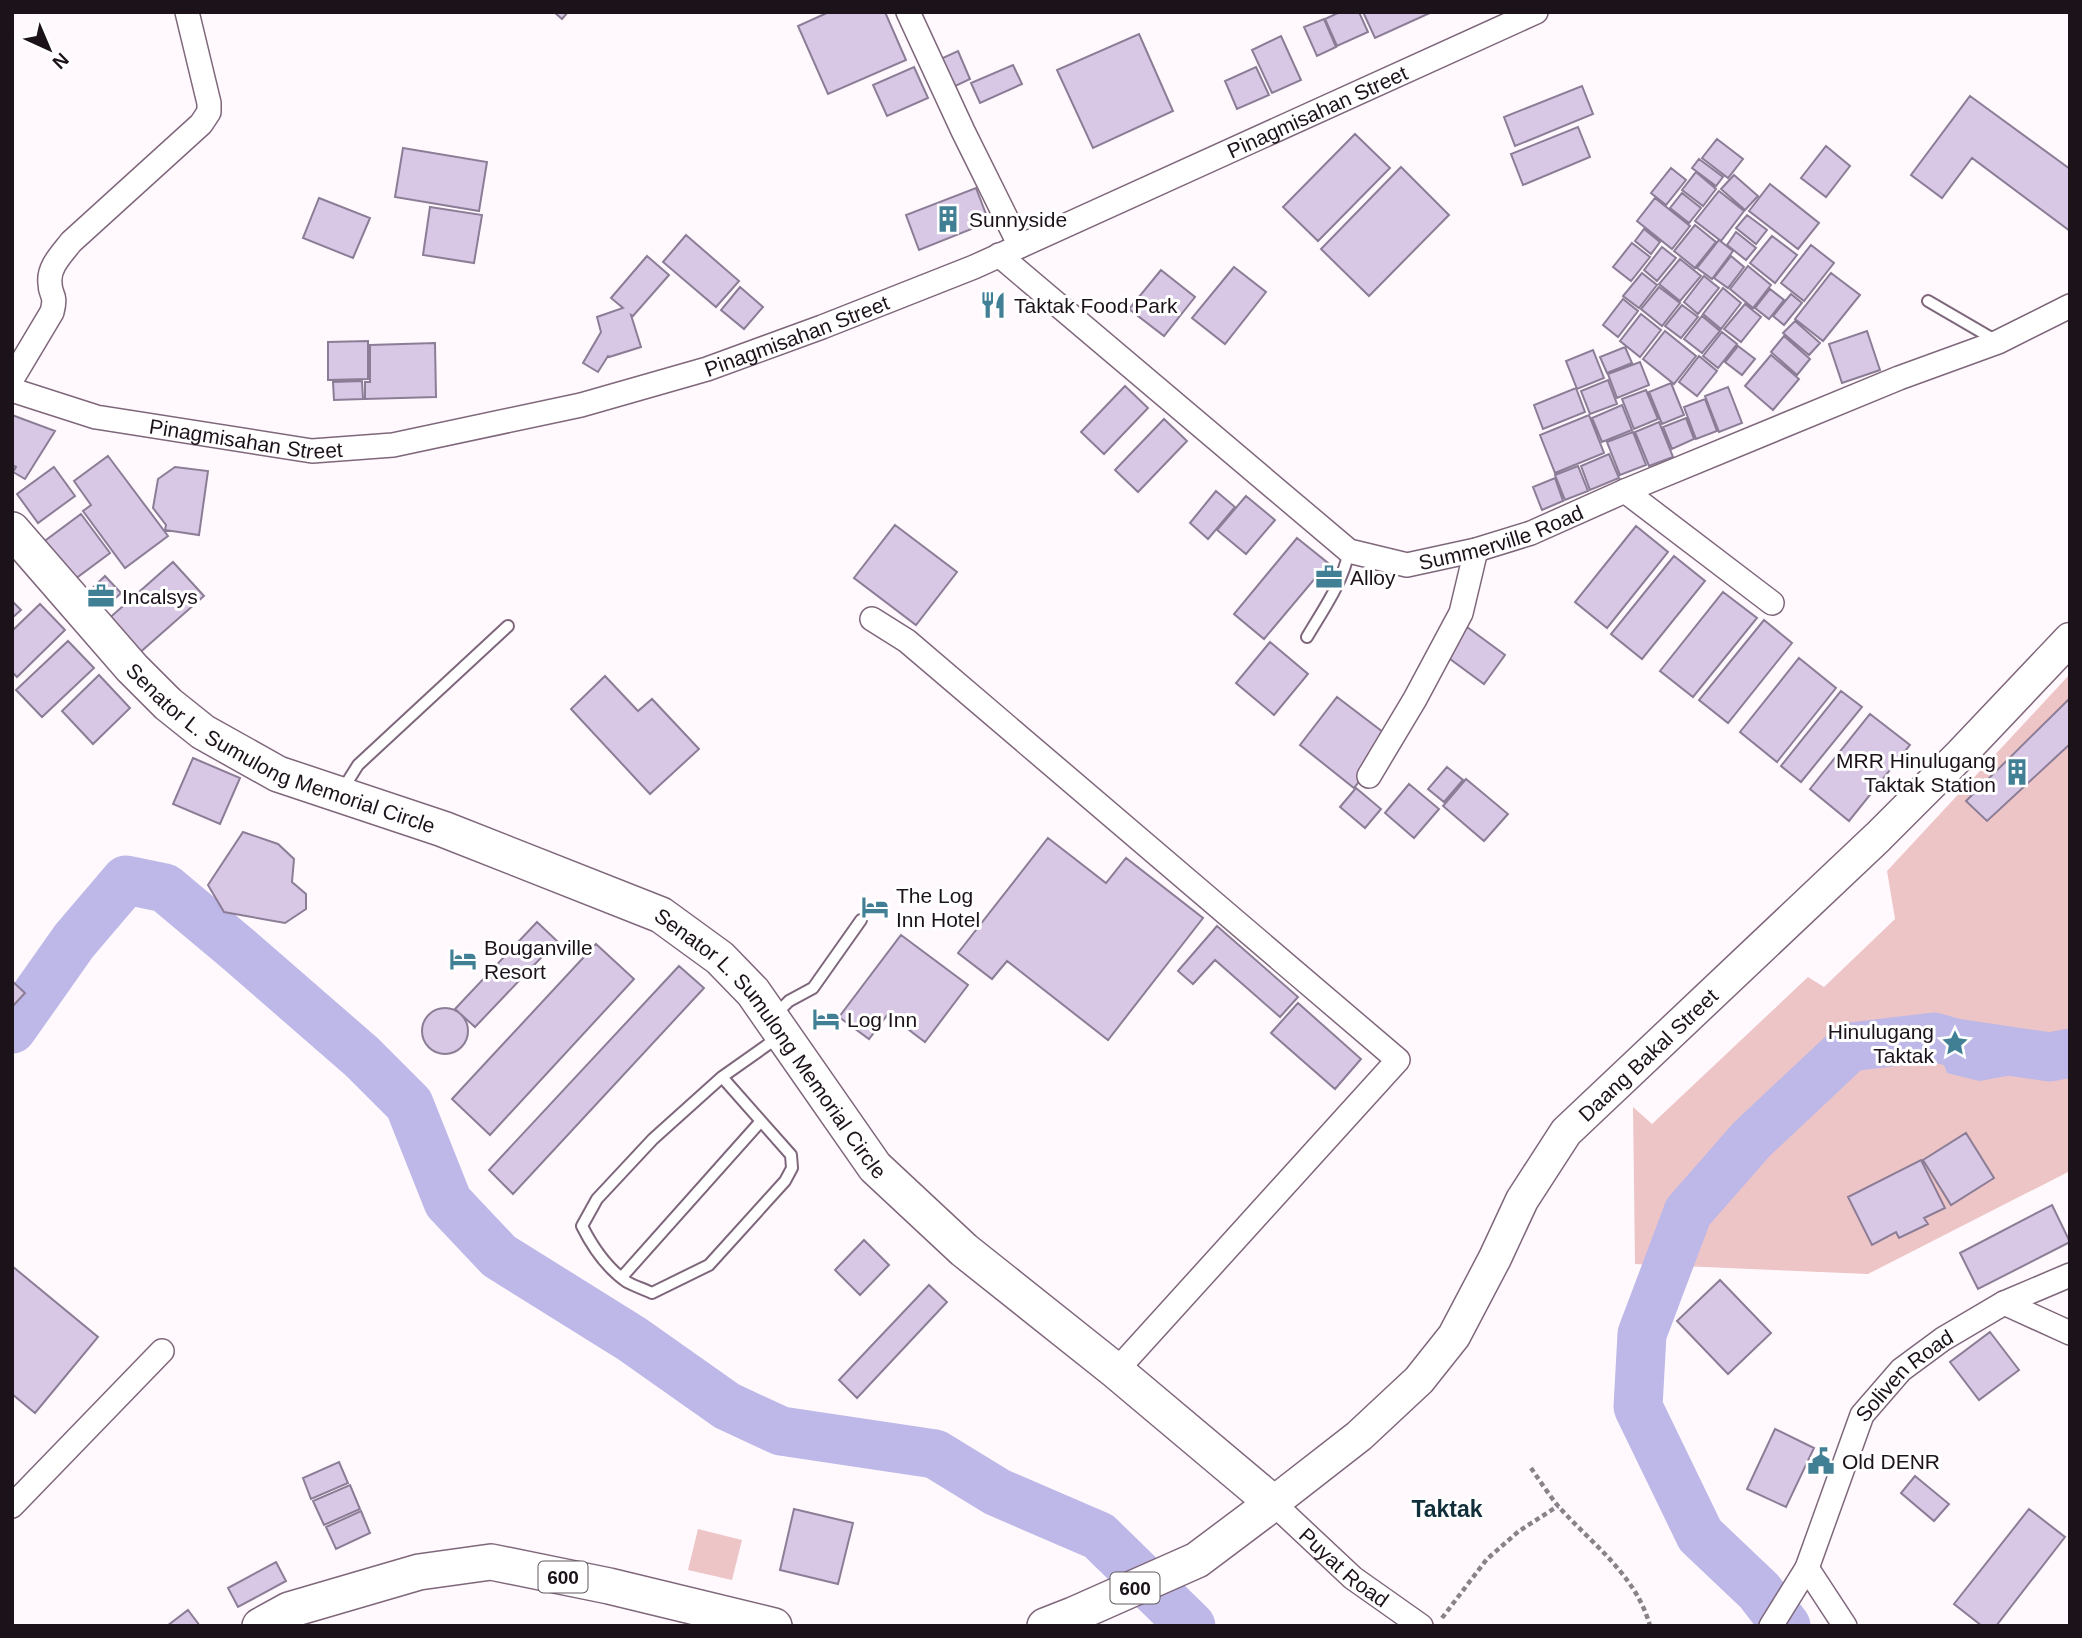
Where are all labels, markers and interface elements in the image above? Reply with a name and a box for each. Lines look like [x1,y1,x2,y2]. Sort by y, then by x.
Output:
north arrow [14,14,84,84]
text: N [48,49,73,73]
street label: Pinagmisahan Street [1224,60,1411,162]
building icon: Sunnyside [933,204,963,234]
place label: Sunnyside [969,208,1067,231]
street label: Pinagmisahan Street [701,290,892,380]
restaurant icon: Taktak Food Park [978,290,1008,320]
place label: Taktak Food Park [1014,294,1178,317]
street label: Pinagmisahan Street [148,414,344,463]
street label: Summerville Road [1416,500,1586,574]
office icon: Alloy [1314,562,1344,592]
place label: Alloy [1350,566,1396,589]
office icon: Incalsys [86,581,116,611]
place label: Incalsys [122,585,198,608]
street label: Senator L. Sumulong Memorial Circle [122,658,438,837]
place label: MRR Hinulugang Taktak Station [1836,749,1996,796]
building icon: MRR Hinulugang Taktak Station [2002,757,2032,787]
place label: The Log Inn Hotel [896,884,980,931]
hotel icon: The Log Inn Hotel [860,892,890,922]
street label: Senator L. Sumulong Memorial Circle [651,903,891,1183]
place label: Bouganville Resort [484,936,593,983]
hotel icon: Bouganville Resort [448,944,478,974]
street label: Daang Bakal Street [1574,984,1722,1126]
hotel icon: Log Inn [811,1004,841,1034]
place label: Log Inn [847,1008,917,1031]
place label: Hinulugang Taktak [1828,1020,1934,1067]
place icon: Hinulugang Taktak [1940,1028,1970,1058]
street label: Soliven Road [1850,1325,1957,1426]
public building icon: Old DENR [1806,1446,1836,1476]
place label: Old DENR [1842,1450,1940,1473]
district label: Taktak [1411,1496,1483,1522]
street label: Puyat Road [1295,1523,1393,1611]
road number: 600 [538,1562,588,1592]
road number: 600 [1110,1572,1160,1604]

